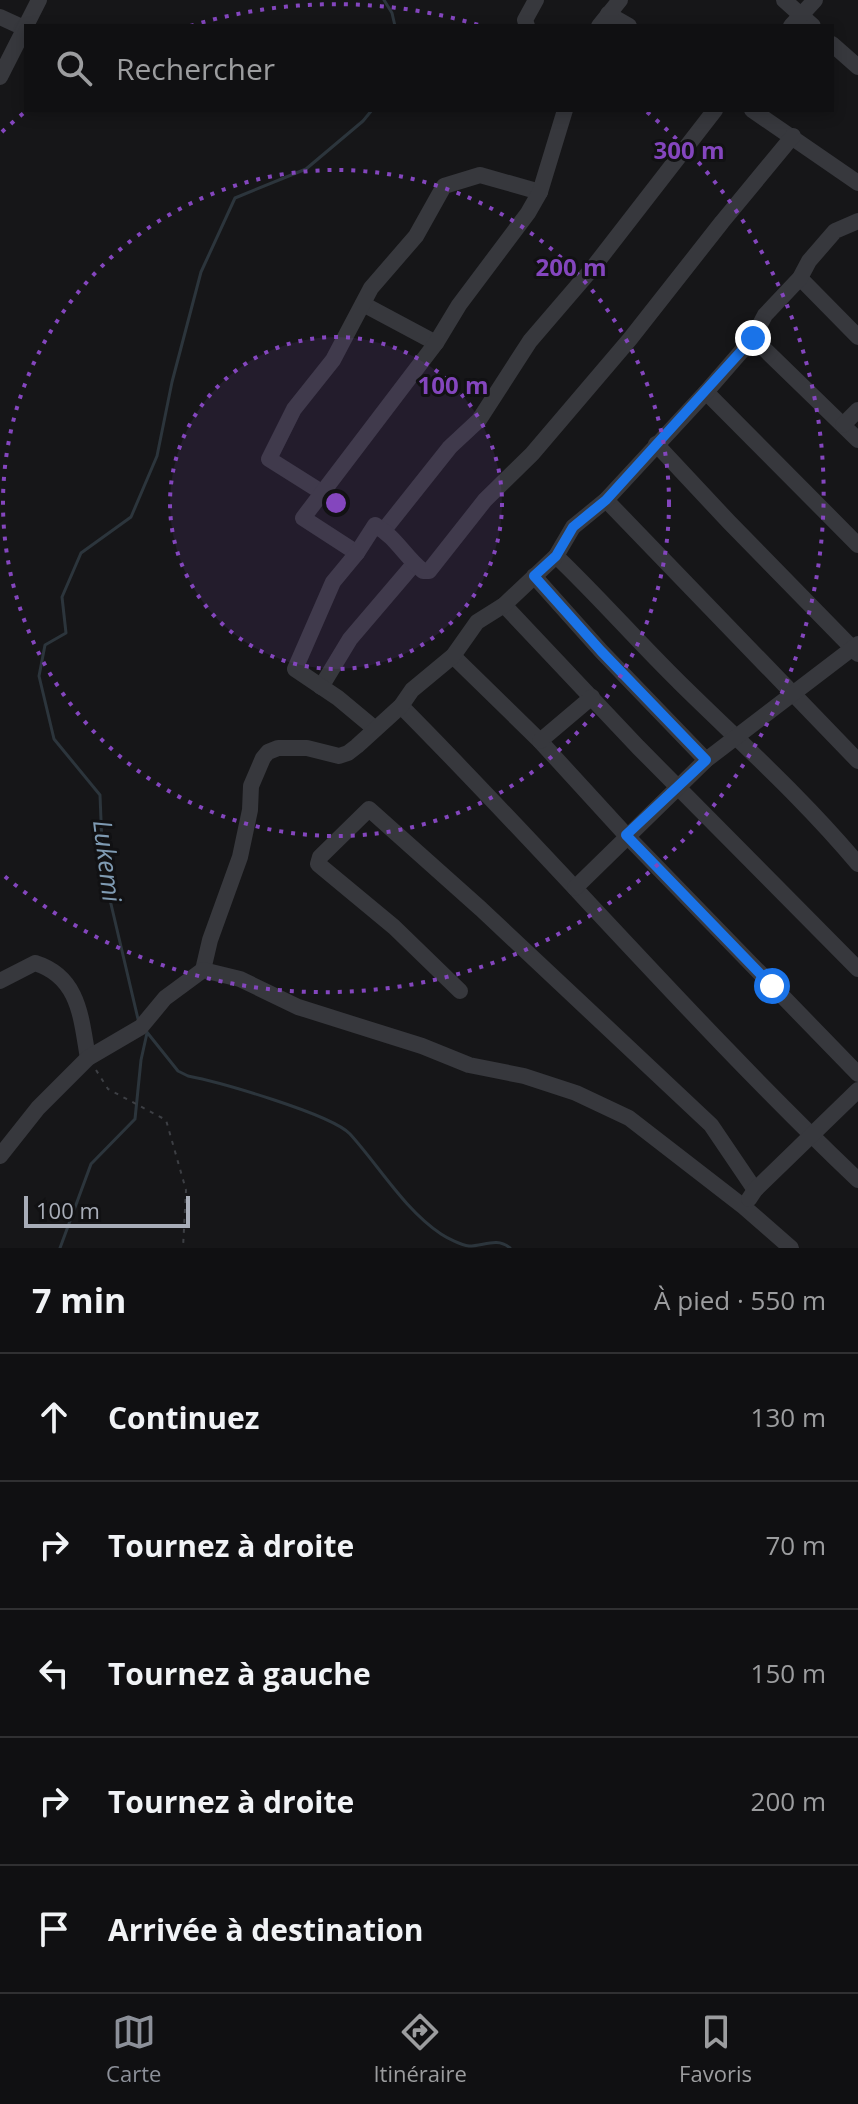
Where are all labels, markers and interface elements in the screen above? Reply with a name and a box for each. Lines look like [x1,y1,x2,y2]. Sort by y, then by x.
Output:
search box [24,24,834,112]
icon: search [52,46,96,90]
text: Rechercher [116,48,275,89]
text: 300 m [654,133,724,166]
text: 200 m [536,250,606,283]
route end [735,320,771,356]
text: 100 m [418,368,488,401]
centre of rings [322,489,350,517]
water label: Lukemi [85,818,131,904]
route start [754,968,790,1004]
scale bar [24,1192,190,1228]
text: 100 m [36,1195,100,1225]
text: 7 min [32,1277,126,1323]
text: À pied · 550 m [654,1282,826,1318]
icon: ahead [32,1395,76,1439]
text: Continuez [108,1397,259,1438]
text: 130 m [751,1399,826,1435]
icon: right [32,1523,76,1567]
text: Tournez à droite [108,1525,354,1566]
text: 70 m [765,1527,826,1563]
icon: left [32,1651,76,1695]
text: Tournez à gauche [108,1653,371,1694]
text: 150 m [751,1655,826,1691]
icon: right [32,1779,76,1823]
text: Tournez à droite [108,1781,354,1822]
text: 200 m [751,1783,826,1819]
icon: arrive [32,1907,76,1951]
text: Arrivée à destination [108,1909,423,1950]
tab: Carte [106,2010,161,2088]
tab: Itinéraire [373,2010,467,2088]
tab: Favoris [679,2010,752,2088]

